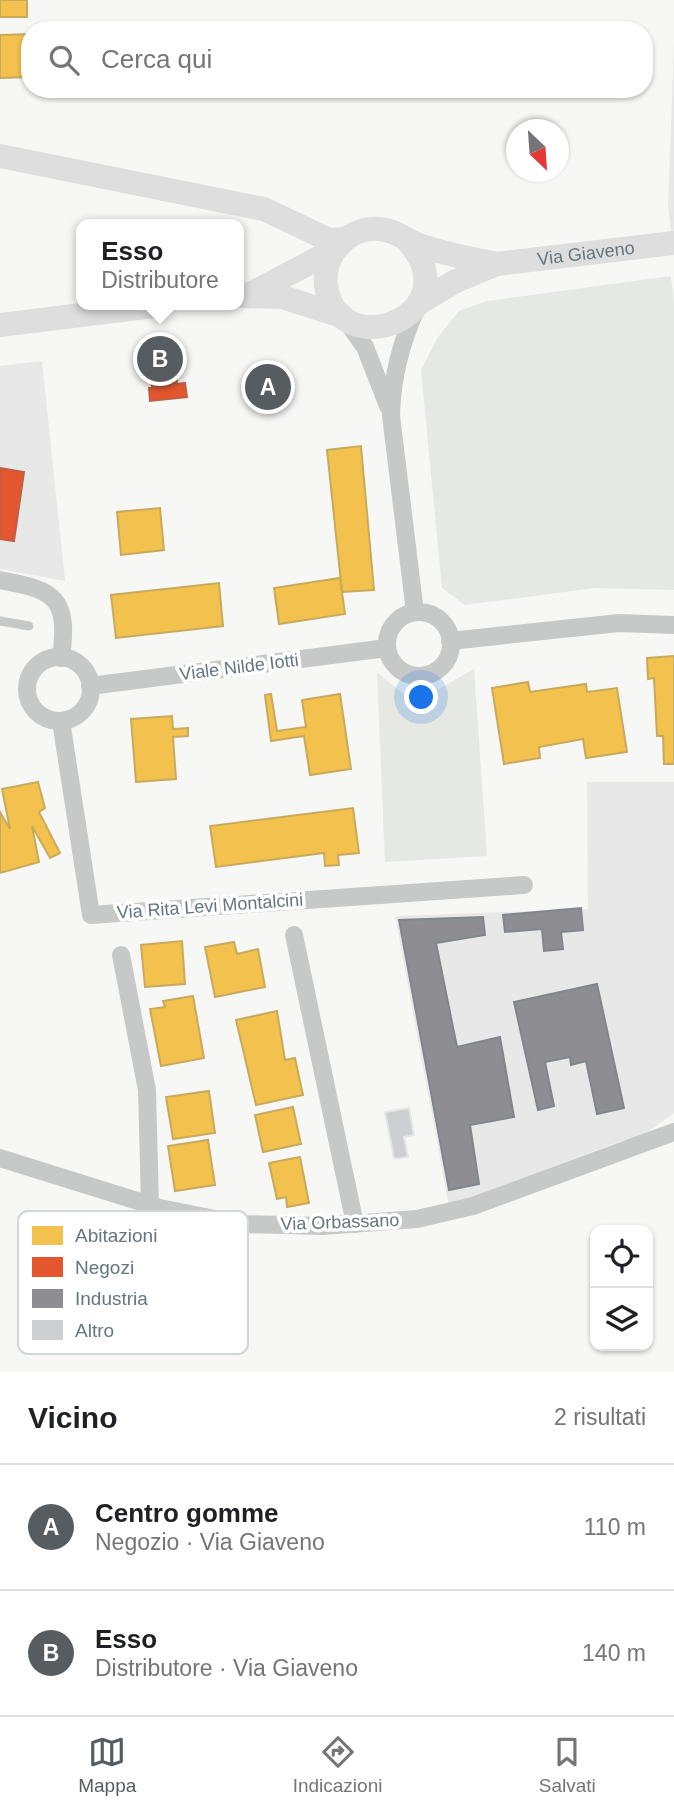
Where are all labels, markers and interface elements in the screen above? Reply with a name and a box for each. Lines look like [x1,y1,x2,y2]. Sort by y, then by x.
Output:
search box [21,21,653,98]
icon: search [45,41,83,79]
text: Cerca qui [101,44,212,74]
north arrow [506,119,569,182]
popup [76,219,244,310]
text: Esso [101,236,163,266]
street label: Via Giaveno [536,238,636,269]
text: Distributore [101,267,219,293]
pin: B [137,333,183,385]
pin: A [245,361,291,413]
street label: Viale Nilde Iotti [178,650,300,684]
your location [404,680,438,714]
street label: Via Rita Levi Montalcini [116,890,304,922]
street label: Via Orbassano [280,1210,400,1234]
legend [18,1211,248,1354]
text: Abitazioni [75,1225,157,1246]
map controls [590,1225,653,1351]
button: locate [590,1225,653,1288]
text: Negozi [75,1257,134,1278]
text: Industria [75,1288,148,1309]
button: layers [590,1288,653,1351]
text: Altro [75,1320,114,1341]
text: Vicino [28,1401,117,1434]
text: 2 risultati [554,1404,646,1430]
text: Centro gomme [95,1498,278,1528]
text: A [43,1514,59,1540]
text: 110 m [584,1514,646,1540]
text: Negozio · Via Giaveno [95,1529,325,1555]
text: Esso [95,1624,157,1654]
text: B [43,1640,59,1666]
text: 140 m [582,1640,646,1666]
text: Distributore · Via Giaveno [95,1655,358,1681]
tab: Mappa [78,1733,136,1797]
tab: Indicazioni [293,1733,382,1797]
tab: Salvati [539,1733,596,1797]

